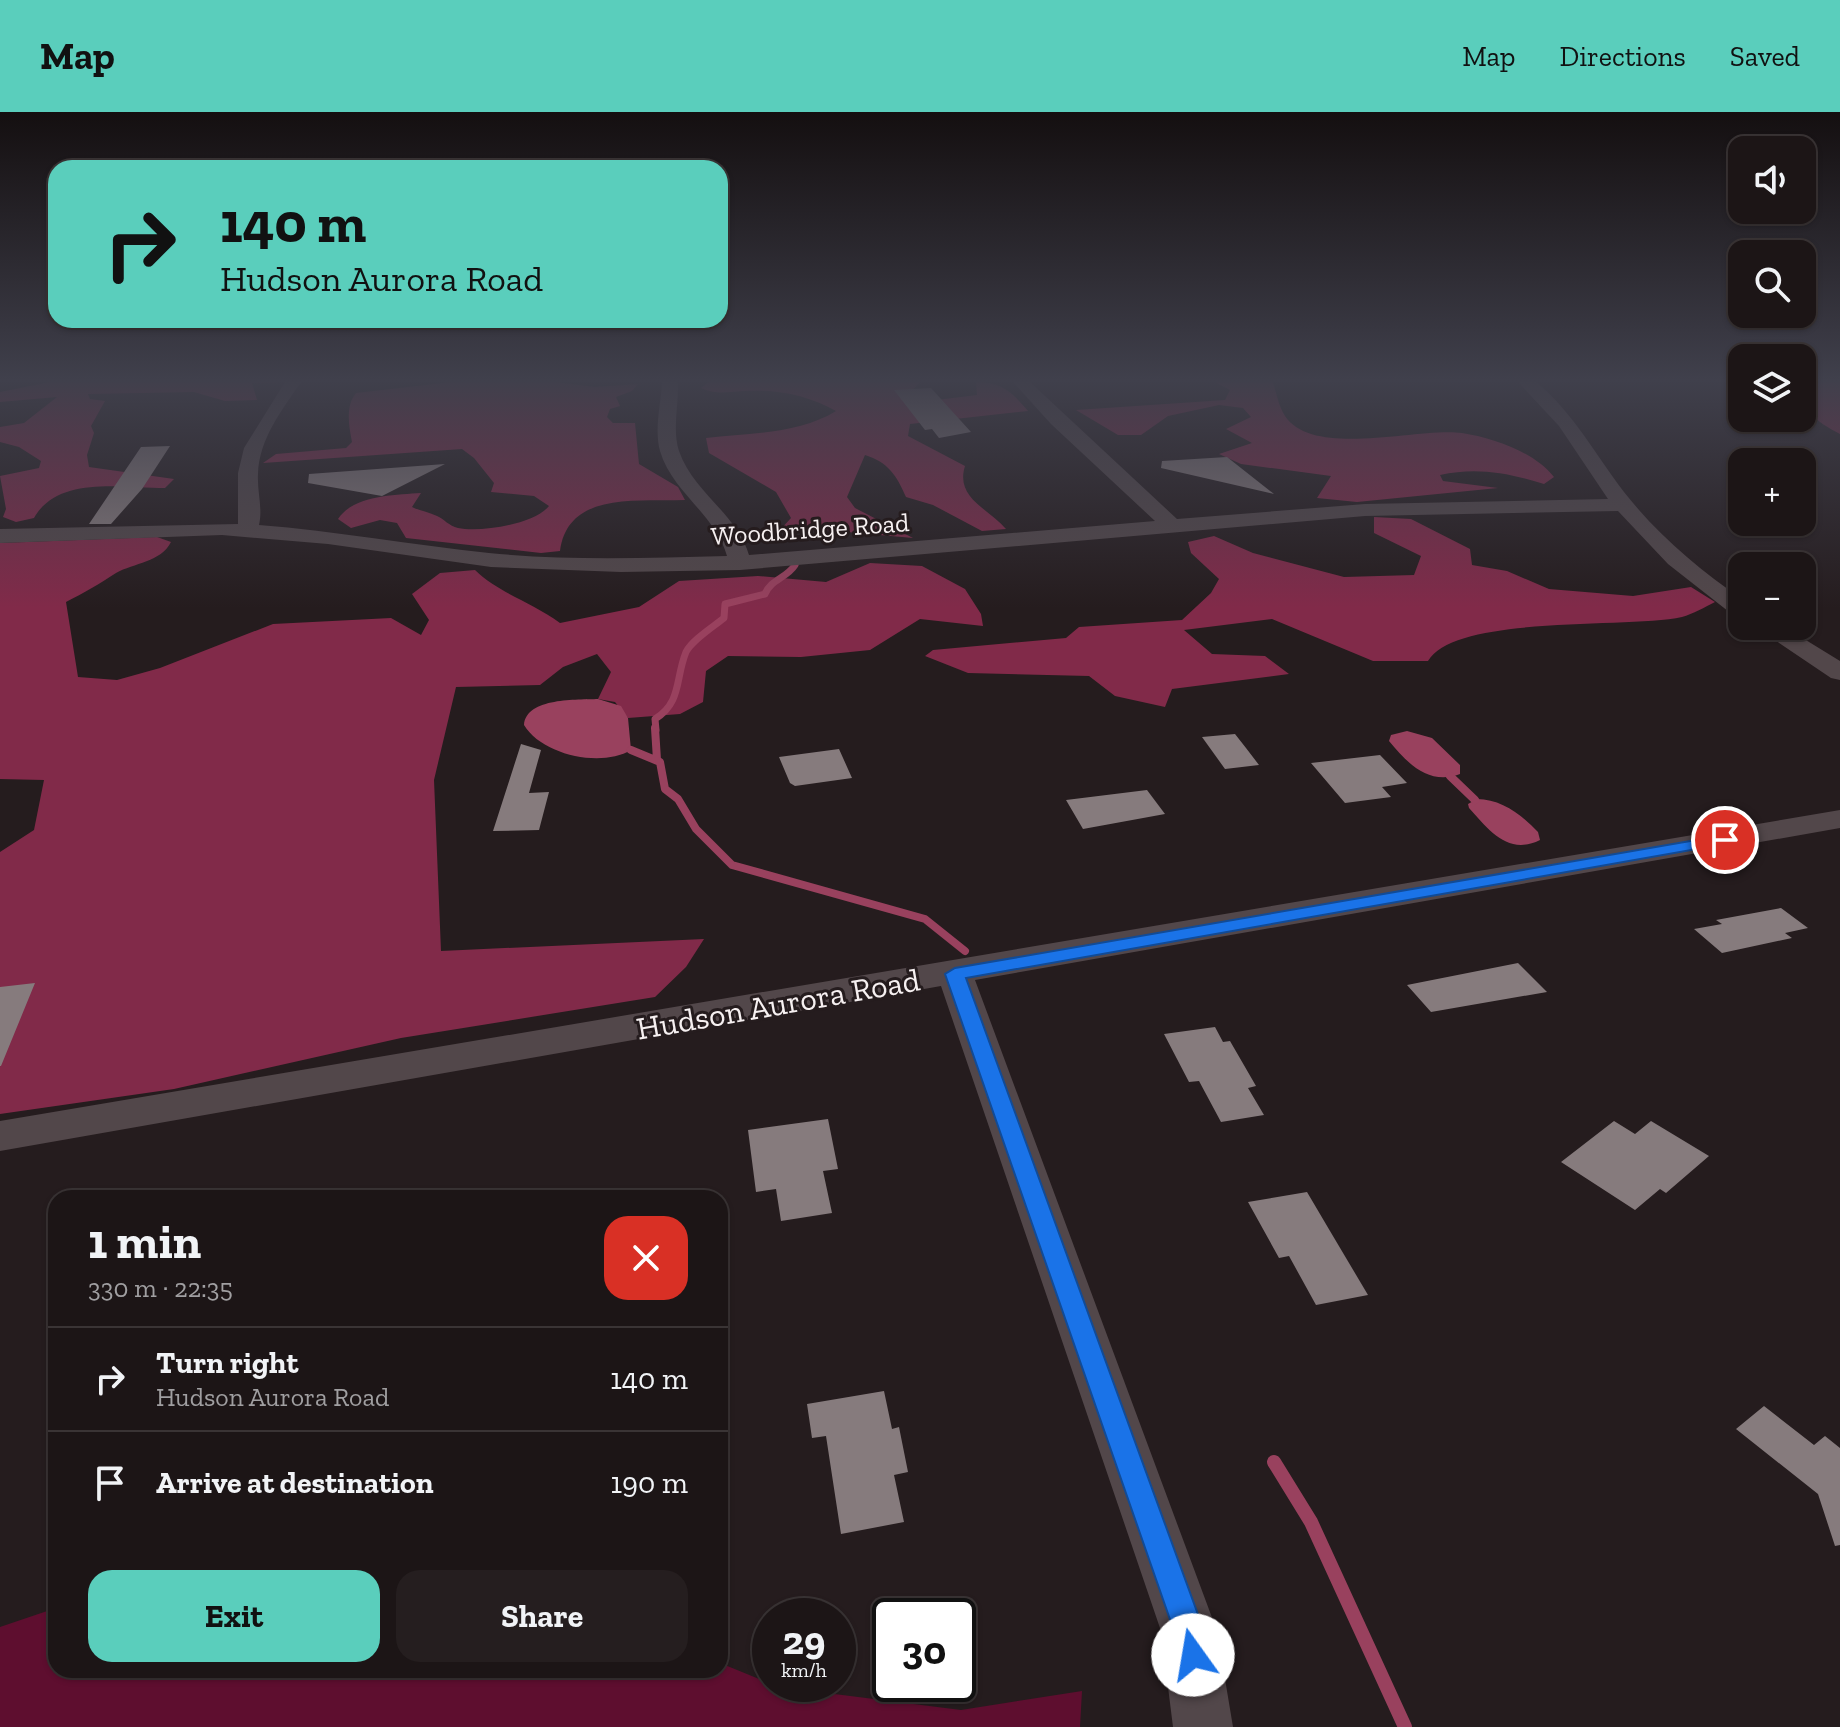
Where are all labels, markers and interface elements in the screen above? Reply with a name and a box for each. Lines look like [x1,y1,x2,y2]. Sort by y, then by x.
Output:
text: Map [40,33,115,79]
text: Map [1462,40,1515,73]
text: Directions [1559,40,1686,73]
text: Saved [1730,40,1800,73]
map controls [1728,136,1816,640]
button: sound [1728,136,1816,224]
text: 140 m [220,189,366,256]
icon: right [88,192,192,296]
button: search [1728,240,1816,328]
text: Hudson Aurora Road [220,257,543,300]
button: layers [1728,344,1816,432]
button: + [1728,448,1816,536]
street label: Woodbridge Road [710,506,910,552]
button: − [1728,552,1816,640]
pin [1691,806,1759,874]
icon: arrive [1703,818,1747,862]
street label: Hudson Aurora Road [633,960,923,1048]
text: 1 min [88,1213,201,1270]
button: close [604,1216,688,1300]
text: 330 m · 22:35 [88,1272,233,1304]
text: Turn right [156,1345,298,1381]
icon: right [88,1357,132,1401]
text: 140 m [610,1361,688,1397]
text: Hudson Aurora Road [156,1381,389,1413]
icon: arrive [88,1461,132,1505]
text: Arrive at destination [156,1465,433,1501]
text: 190 m [611,1465,688,1501]
button: Exit [88,1570,380,1662]
button: Share [396,1570,688,1662]
speed limit sign: 30 [872,1598,976,1702]
position arrow [1151,1613,1235,1697]
text: 29 [783,1616,825,1664]
text: km/h [781,1658,827,1682]

